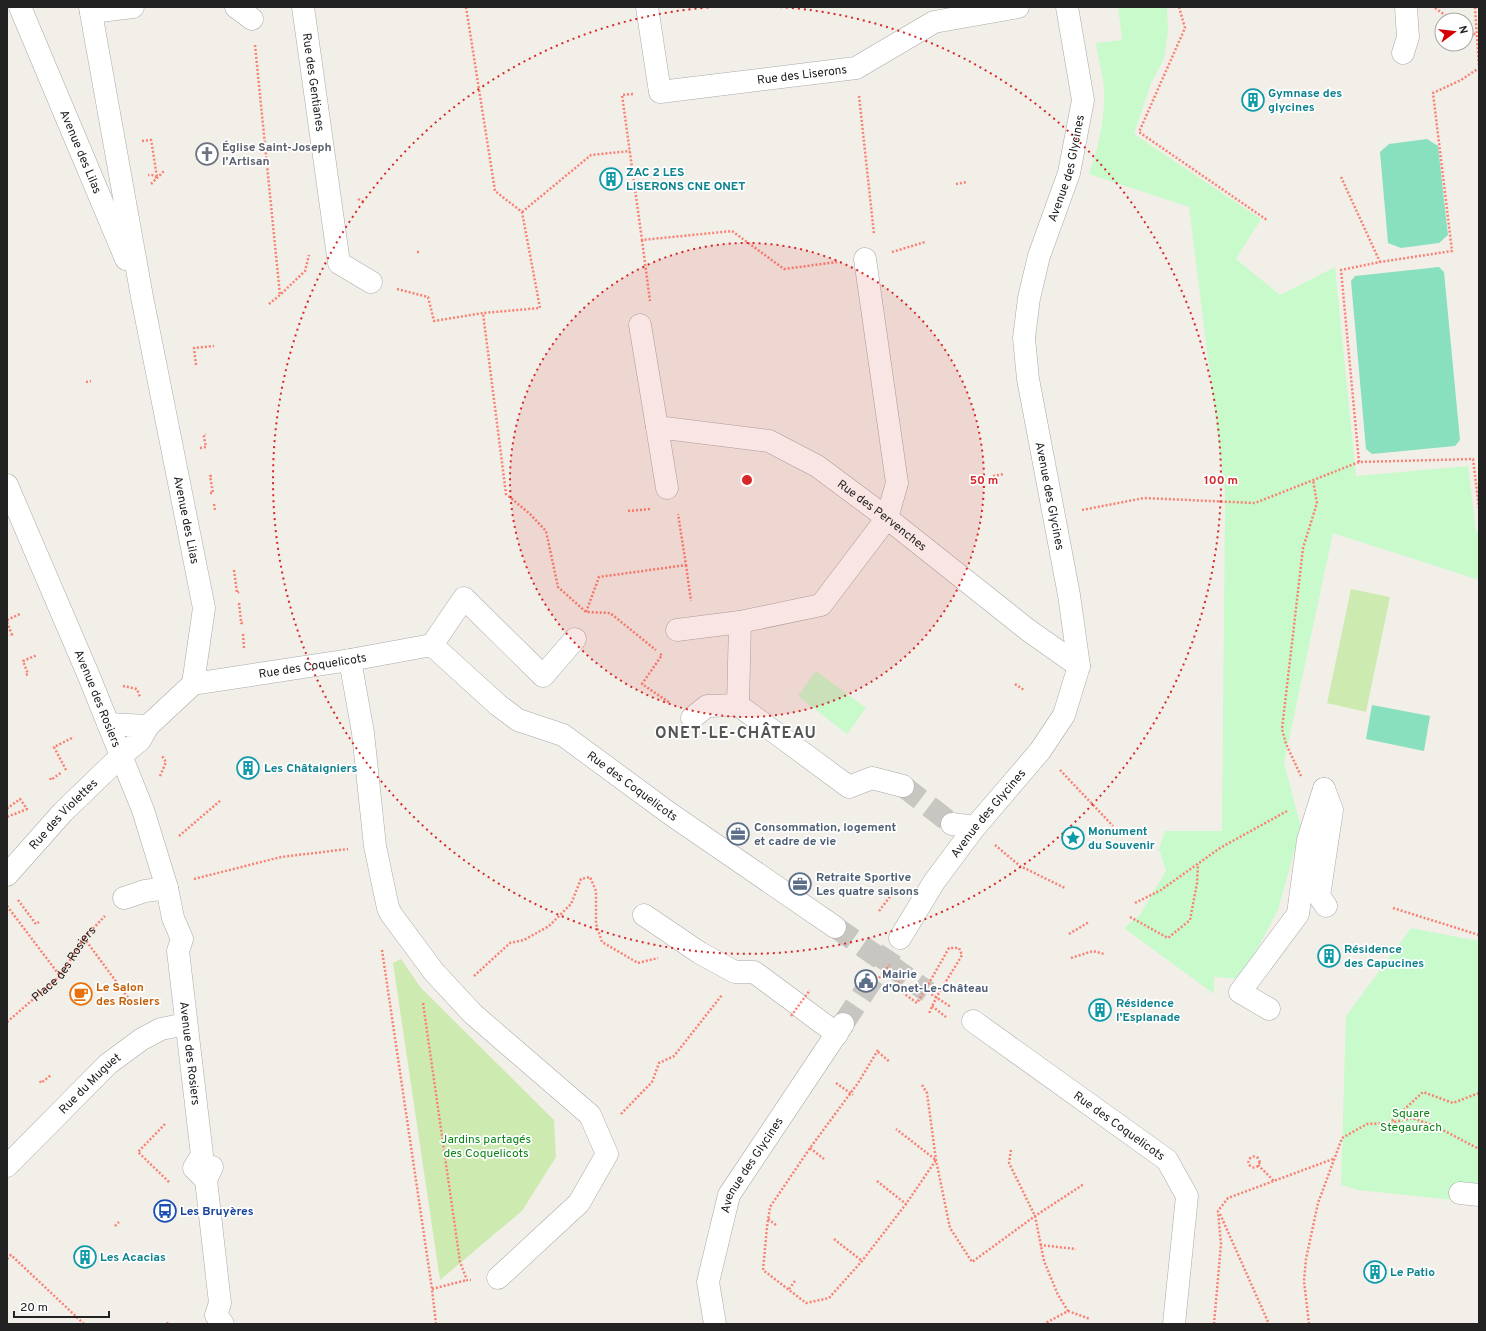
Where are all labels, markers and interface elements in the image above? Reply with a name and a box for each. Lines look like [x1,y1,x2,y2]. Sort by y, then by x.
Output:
north arrow [1434,12,1474,52]
text: N [1455,24,1470,35]
street label: Rue des Gentianes [298,32,327,133]
street label: Rue des Liserons [756,62,848,89]
place label: Gymnase des glycines [1268,86,1342,116]
building icon: Gymnase des glycines [1240,87,1266,113]
street label: Avenue des Lilas [55,108,105,196]
street label: Avenue des Glycines [1045,114,1089,224]
place label: Église Saint-Joseph l'Artisan [222,140,332,170]
church icon: Église Saint-Joseph l'Artisan [194,141,220,167]
place label: ZAC 2 LES LISERONS CNE ONET [626,165,746,195]
building icon: ZAC 2 LES LISERONS CNE ONET [598,166,624,192]
street label: Avenue des Glycines [1031,441,1067,552]
centre of rings [740,473,754,487]
text: 50 m [970,473,998,489]
text: 100 m [1204,473,1238,489]
street label: Avenue des Lilas [169,475,202,566]
street label: Rue des Pervenches [833,477,930,555]
street label: Avenue des Rosiers [70,648,124,750]
street label: Rue des Coquelicots [258,650,368,683]
district label: ONET-LE-CHÂTEAU [655,722,817,744]
street label: Rue des Coquelicots [583,748,680,826]
building icon: Les Châtaigniers [235,755,261,781]
place label: Les Châtaigniers [264,761,358,777]
street label: Avenue des Glycines [948,766,1030,861]
street label: Rue des Violettes [26,776,102,854]
place label: Consommation, logement et cadre de vie [754,820,896,850]
office icon: Consommation, logement et cadre de vie [725,821,751,847]
place label: Monument du Souvenir [1088,824,1155,854]
place icon: Monument du Souvenir [1060,825,1086,851]
place label: Retraite Sportive Les quatre saisons [816,870,919,900]
office icon: Retraite Sportive Les quatre saisons [787,871,813,897]
street label: Place des Rosiers [29,923,100,1006]
place label: Résidence des Capucines [1344,942,1424,972]
building icon: Résidence des Capucines [1316,943,1342,969]
place label: Mairie d'Onet-Le-Château [882,967,988,997]
public building icon: Mairie d'Onet-Le-Château [853,968,879,994]
place label: Le Salon des Rosiers [96,980,160,1010]
cafe icon: Le Salon des Rosiers [68,981,94,1007]
place label: Résidence l'Esplanade [1116,996,1181,1026]
building icon: Résidence l'Esplanade [1087,997,1113,1023]
street label: Avenue des Rosiers [175,1001,203,1106]
street label: Rue du Muguet [56,1050,125,1118]
street label: Rue des Coquelicots [1070,1088,1168,1165]
park label: Square Stegaurach [1380,1106,1442,1136]
street label: Avenue des Glycines [718,1115,788,1215]
park label: Jardins partagés des Coquelicots [441,1132,531,1162]
bus stop icon: Les Bruyères [152,1198,178,1224]
place label: Les Bruyères [180,1204,254,1220]
building icon: Les Acacias [72,1244,98,1270]
place label: Les Acacias [100,1250,166,1266]
building icon: Le Patio [1362,1259,1388,1285]
place label: Le Patio [1390,1265,1435,1281]
scale bar [14,1293,109,1319]
text: 20 m [20,1300,48,1316]

